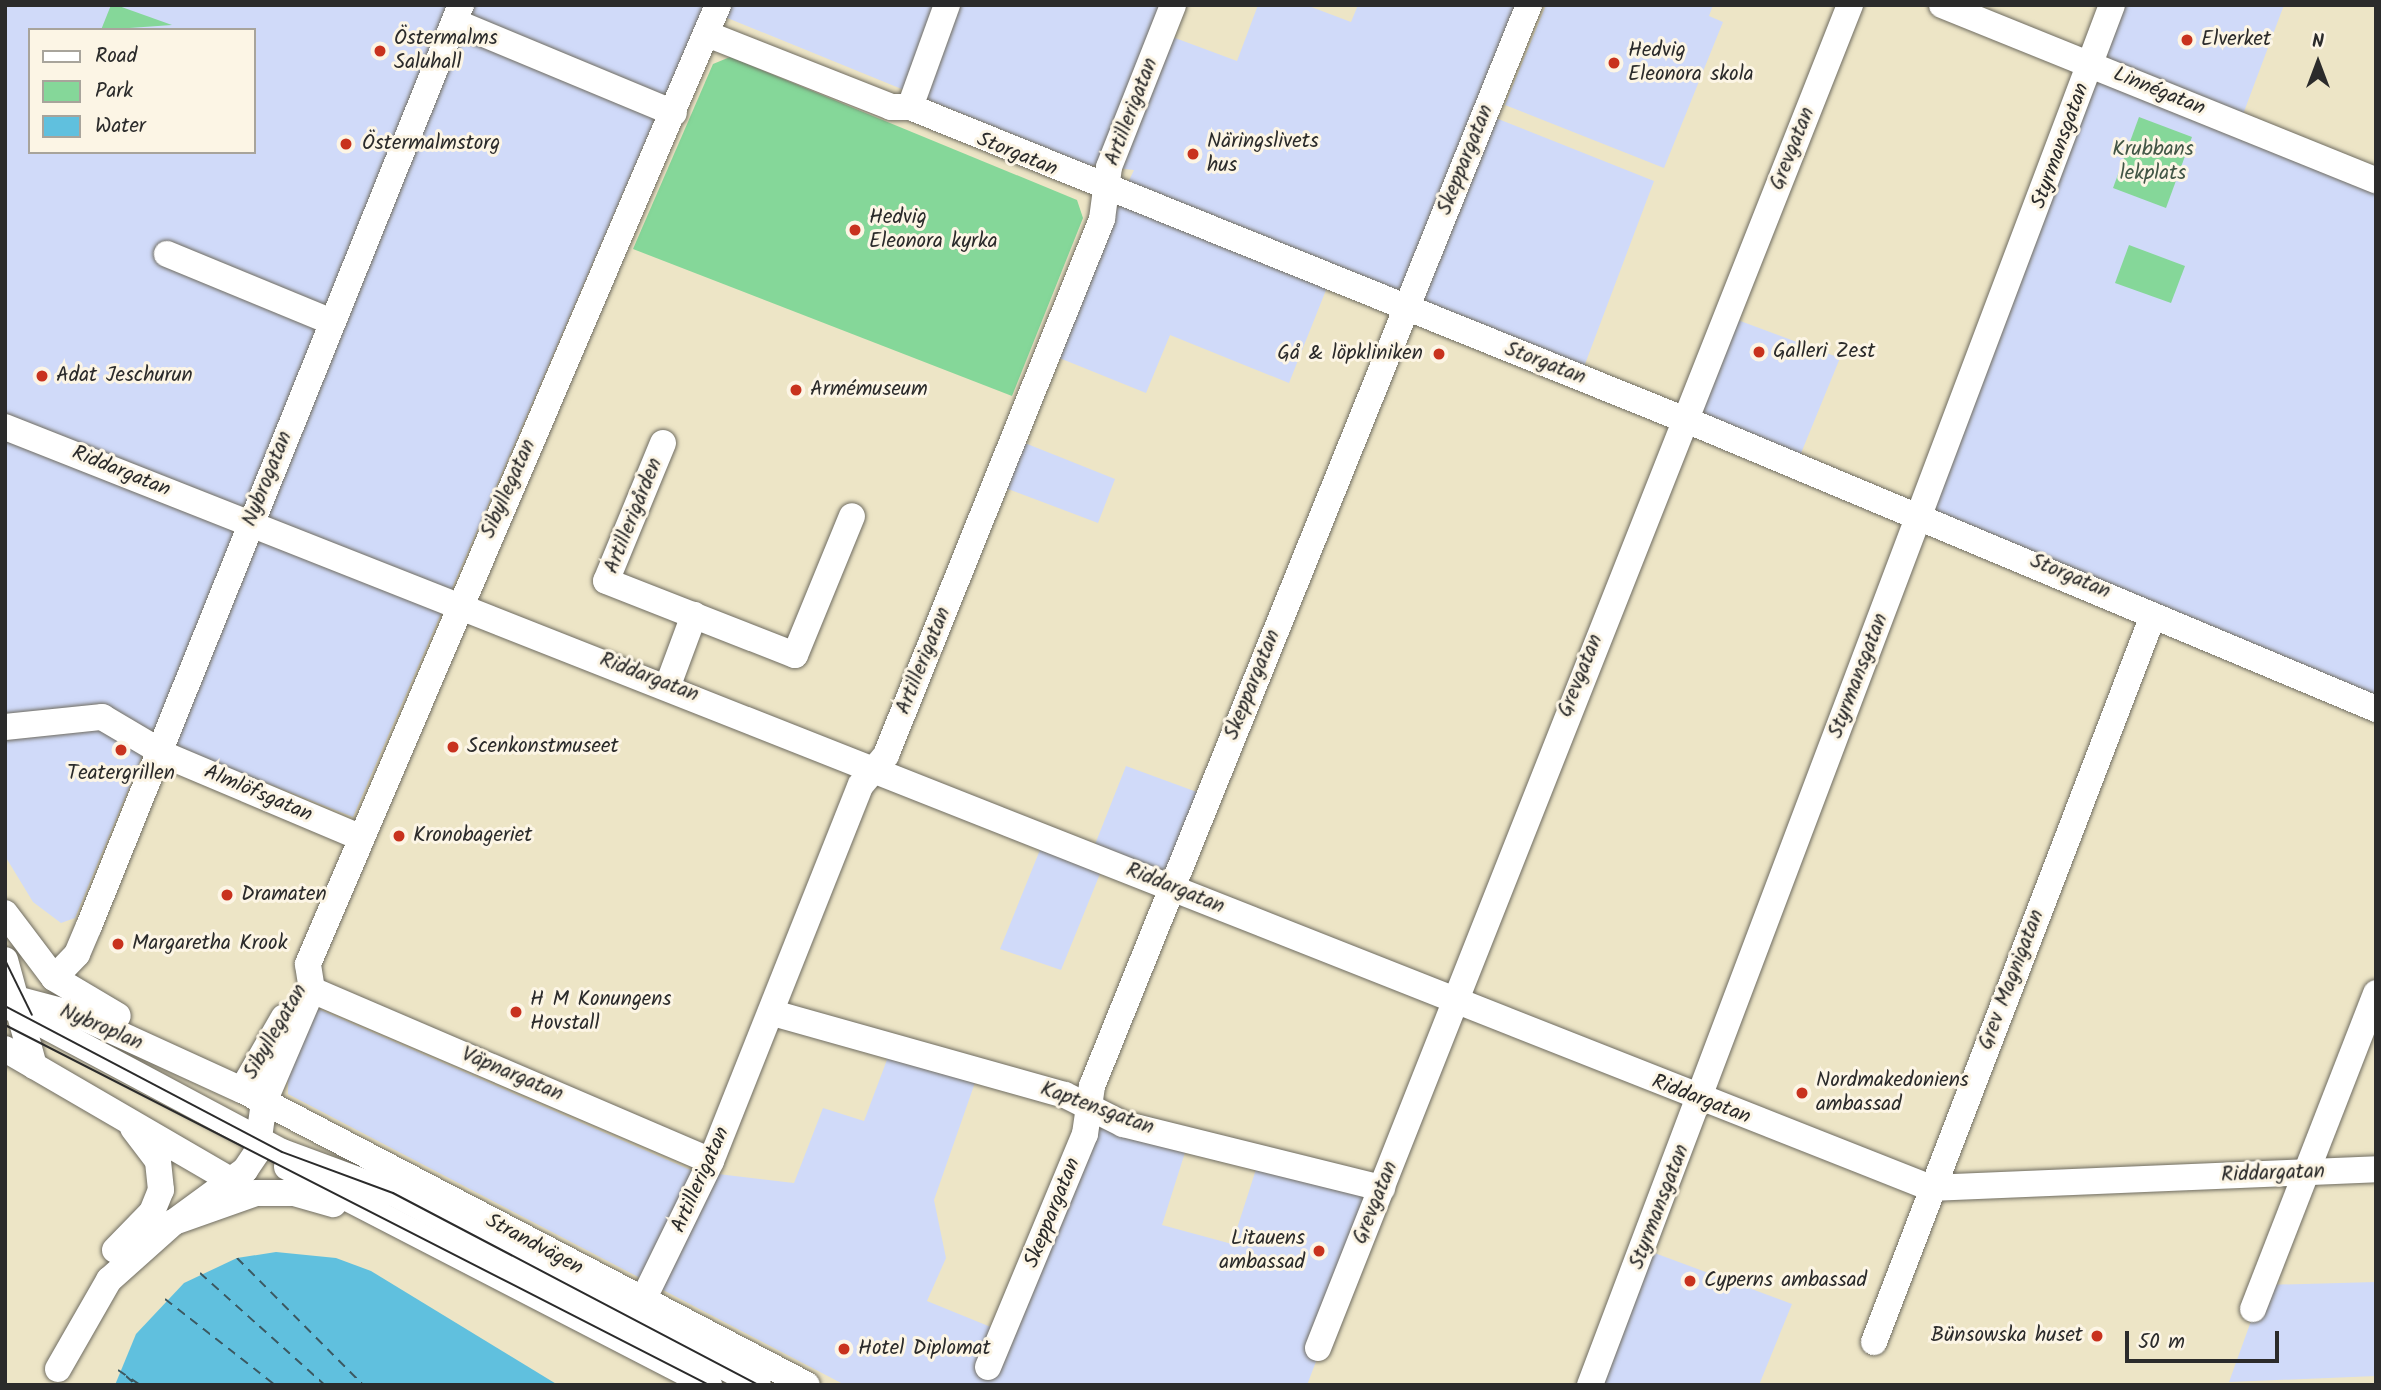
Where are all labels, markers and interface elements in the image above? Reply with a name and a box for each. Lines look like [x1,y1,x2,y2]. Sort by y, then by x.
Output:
place label: Östermalms Saluhall [394,26,498,76]
place label: Elverket [2201,27,2271,53]
text: N [2312,27,2324,57]
legend [28,28,256,154]
north arrow [2283,28,2353,98]
marker: Elverket [2179,32,2195,48]
place label: Hedvig Eleonora skola [1628,38,1754,88]
text: Road [95,40,137,73]
marker: Östermalms Saluhall [372,43,388,59]
street label: Artillerigatan [1100,54,1164,170]
marker: Hedvig Eleonora skola [1606,55,1622,71]
street label: Linnégatan [2109,62,2209,122]
text: Park [95,75,133,108]
street label: Styrmansgatan [2027,80,2095,212]
street label: Skeppargatan [1433,101,1499,219]
street label: Grevgatan [1765,104,1821,194]
text: Water [95,110,146,143]
street label: Storgatan [973,127,1061,183]
place label: Näringslivets hus [1207,129,1319,179]
place label: Östermalmstorg [362,131,500,157]
marker: Östermalmstorg [336,134,356,154]
park label: Krubbans lekplats [2112,137,2194,187]
marker: Näringslivets hus [1185,146,1201,162]
place label: Hedvig Eleonora kyrka [869,205,998,255]
marker: Hedvig Eleonora kyrka [847,222,863,238]
street label: Storgatan [1501,337,1589,391]
place label: Galleri Zest [1773,339,1875,365]
place label: Gå & löpkliniken [1277,341,1423,367]
marker: Gå & löpkliniken [1429,344,1449,364]
marker: Galleri Zest [1751,344,1767,360]
place label: Adat Jeschurun [56,363,193,389]
marker: Adat Jeschurun [34,368,50,384]
place label: Armémuseum [810,377,928,403]
marker: Armémuseum [788,382,804,398]
street label: Nybrogatan [237,428,299,530]
street label: Sibyllegatan [476,436,542,542]
street label: Riddargatan [68,441,174,503]
street label: Artillerigården [599,454,669,578]
street label: Storgatan [2026,549,2114,605]
street label: Artillerigatan [891,604,957,718]
street label: Styrmansgatan [1824,610,1894,742]
street label: Skeppargatan [1220,626,1286,744]
street label: Grevgatan [1553,631,1609,721]
street label: Riddargatan [596,648,702,708]
place label: Scenkonstmuseet [467,734,619,760]
marker: Scenkonstmuseet [445,739,461,755]
marker: Teatergrillen [113,742,129,758]
street label: Almlöfsgatan [200,760,316,828]
place label: Teatergrillen [67,761,175,787]
place label: Kronobageriet [413,823,532,849]
marker: Kronobageriet [391,828,407,844]
street label: Riddargatan [1122,858,1228,920]
place label: Dramaten [241,882,327,908]
marker: Dramaten [219,887,235,903]
street label: Grev Magnigatan [1974,906,2050,1054]
place label: Margaretha Krook [132,931,287,957]
marker: Margaretha Krook [110,936,126,952]
street label: Sibyllegatan [239,980,313,1084]
place label: H M Konungens Hovstall [530,987,671,1037]
street label: Nybroplan [56,999,146,1057]
marker: H M Konungens Hovstall [508,1004,524,1020]
street label: Väpnargatan [457,1042,567,1108]
place label: Nordmakedoniens ambassad [1816,1068,1969,1118]
street label: Riddargatan [1648,1070,1754,1130]
street label: Kaptensgatan [1037,1077,1157,1141]
marker: Nordmakedoniens ambassad [1794,1085,1810,1101]
street label: Artillerigatan [666,1123,736,1237]
street label: Styrmansgatan [1625,1141,1695,1273]
street label: Skeppargatan [1020,1154,1086,1272]
street label: Grevgatan [1348,1158,1404,1248]
street label: Riddargatan [2221,1160,2325,1188]
street label: Strandvägen [481,1209,587,1281]
place label: Litauens ambassad [1219,1226,1305,1276]
marker: Litauens ambassad [1311,1243,1327,1259]
place label: Cyperns ambassad [1704,1268,1867,1294]
marker: Cyperns ambassad [1682,1273,1698,1289]
scale bar [2129,1316,2283,1360]
place label: Bünsowska huset [1931,1323,2083,1349]
text: 50 m [2138,1326,2185,1359]
marker: Bünsowska huset [2089,1328,2105,1344]
place label: Hotel Diplomat [858,1336,991,1362]
marker: Hotel Diplomat [836,1341,852,1357]

